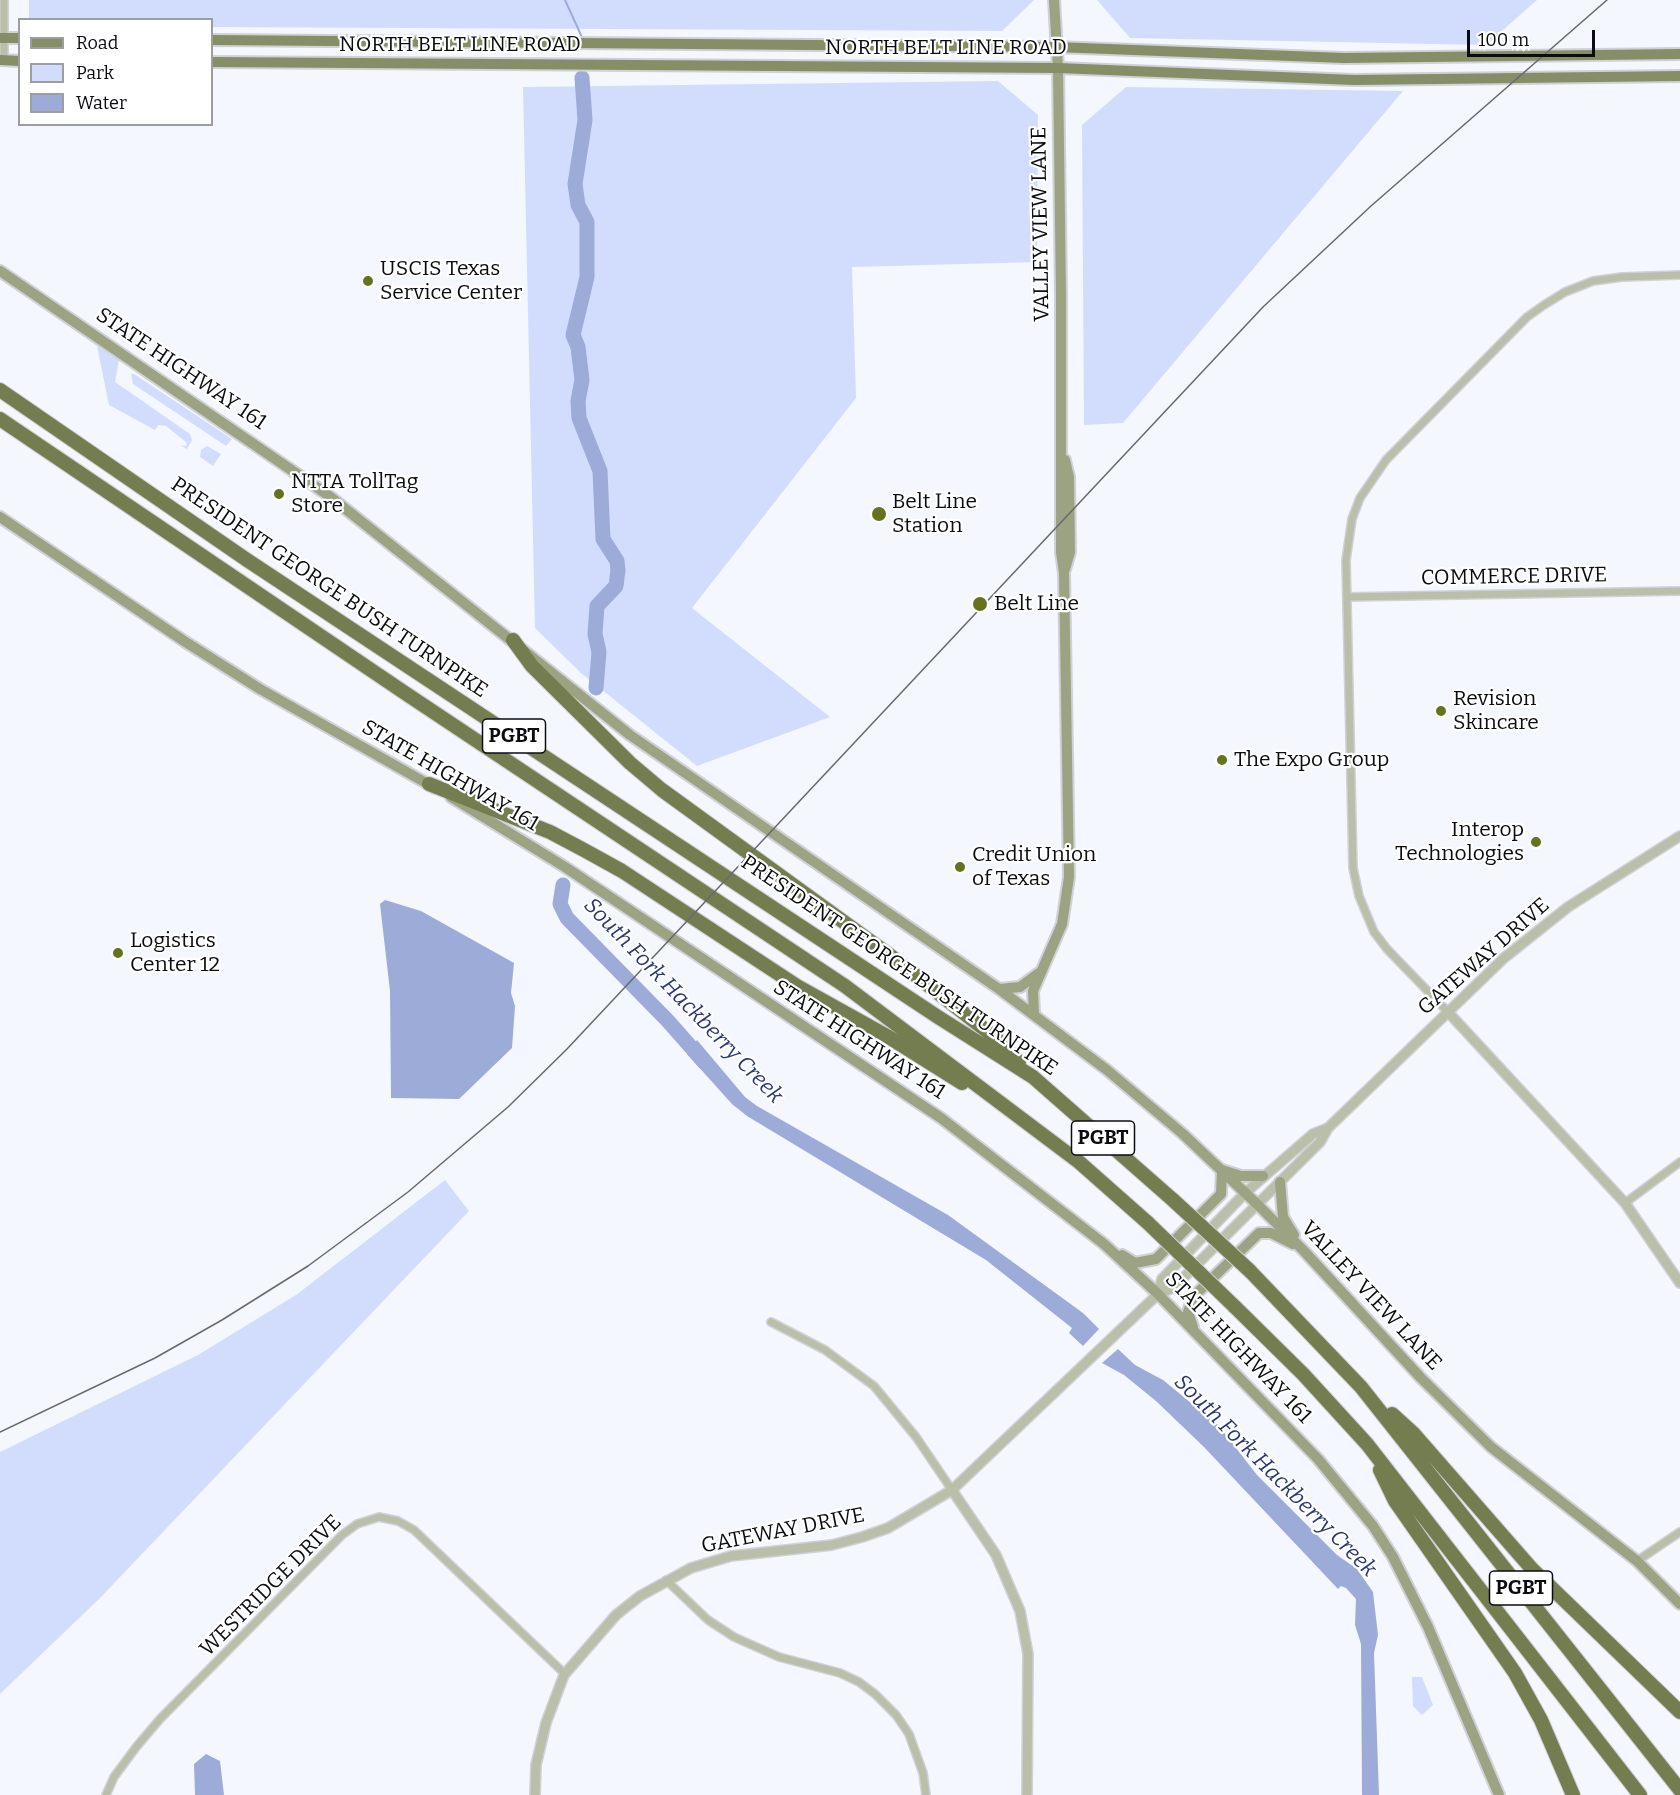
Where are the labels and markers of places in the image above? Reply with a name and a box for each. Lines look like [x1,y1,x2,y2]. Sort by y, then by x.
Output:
place label: USCIS Texas Service Center [380,256,522,306]
marker: USCIS Texas Service Center [361,274,375,288]
place label: NTTA TollTag Store [291,469,418,519]
marker: NTTA TollTag Store [272,487,286,501]
place label: Belt Line Station [892,489,977,539]
marker: Belt Line Station [870,505,888,523]
place label: Belt Line [994,591,1079,617]
marker: Belt Line [971,595,989,613]
place label: Revision Skincare [1453,686,1539,736]
marker: Revision Skincare [1434,704,1448,718]
place label: The Expo Group [1234,747,1389,773]
marker: The Expo Group [1215,753,1229,767]
place label: Interop Technologies [1395,817,1524,867]
marker: Interop Technologies [1529,835,1543,849]
place label: Credit Union of Texas [972,842,1096,892]
marker: Credit Union of Texas [953,860,967,874]
place label: Logistics Center 12 [130,928,220,978]
marker: Logistics Center 12 [111,946,125,960]

